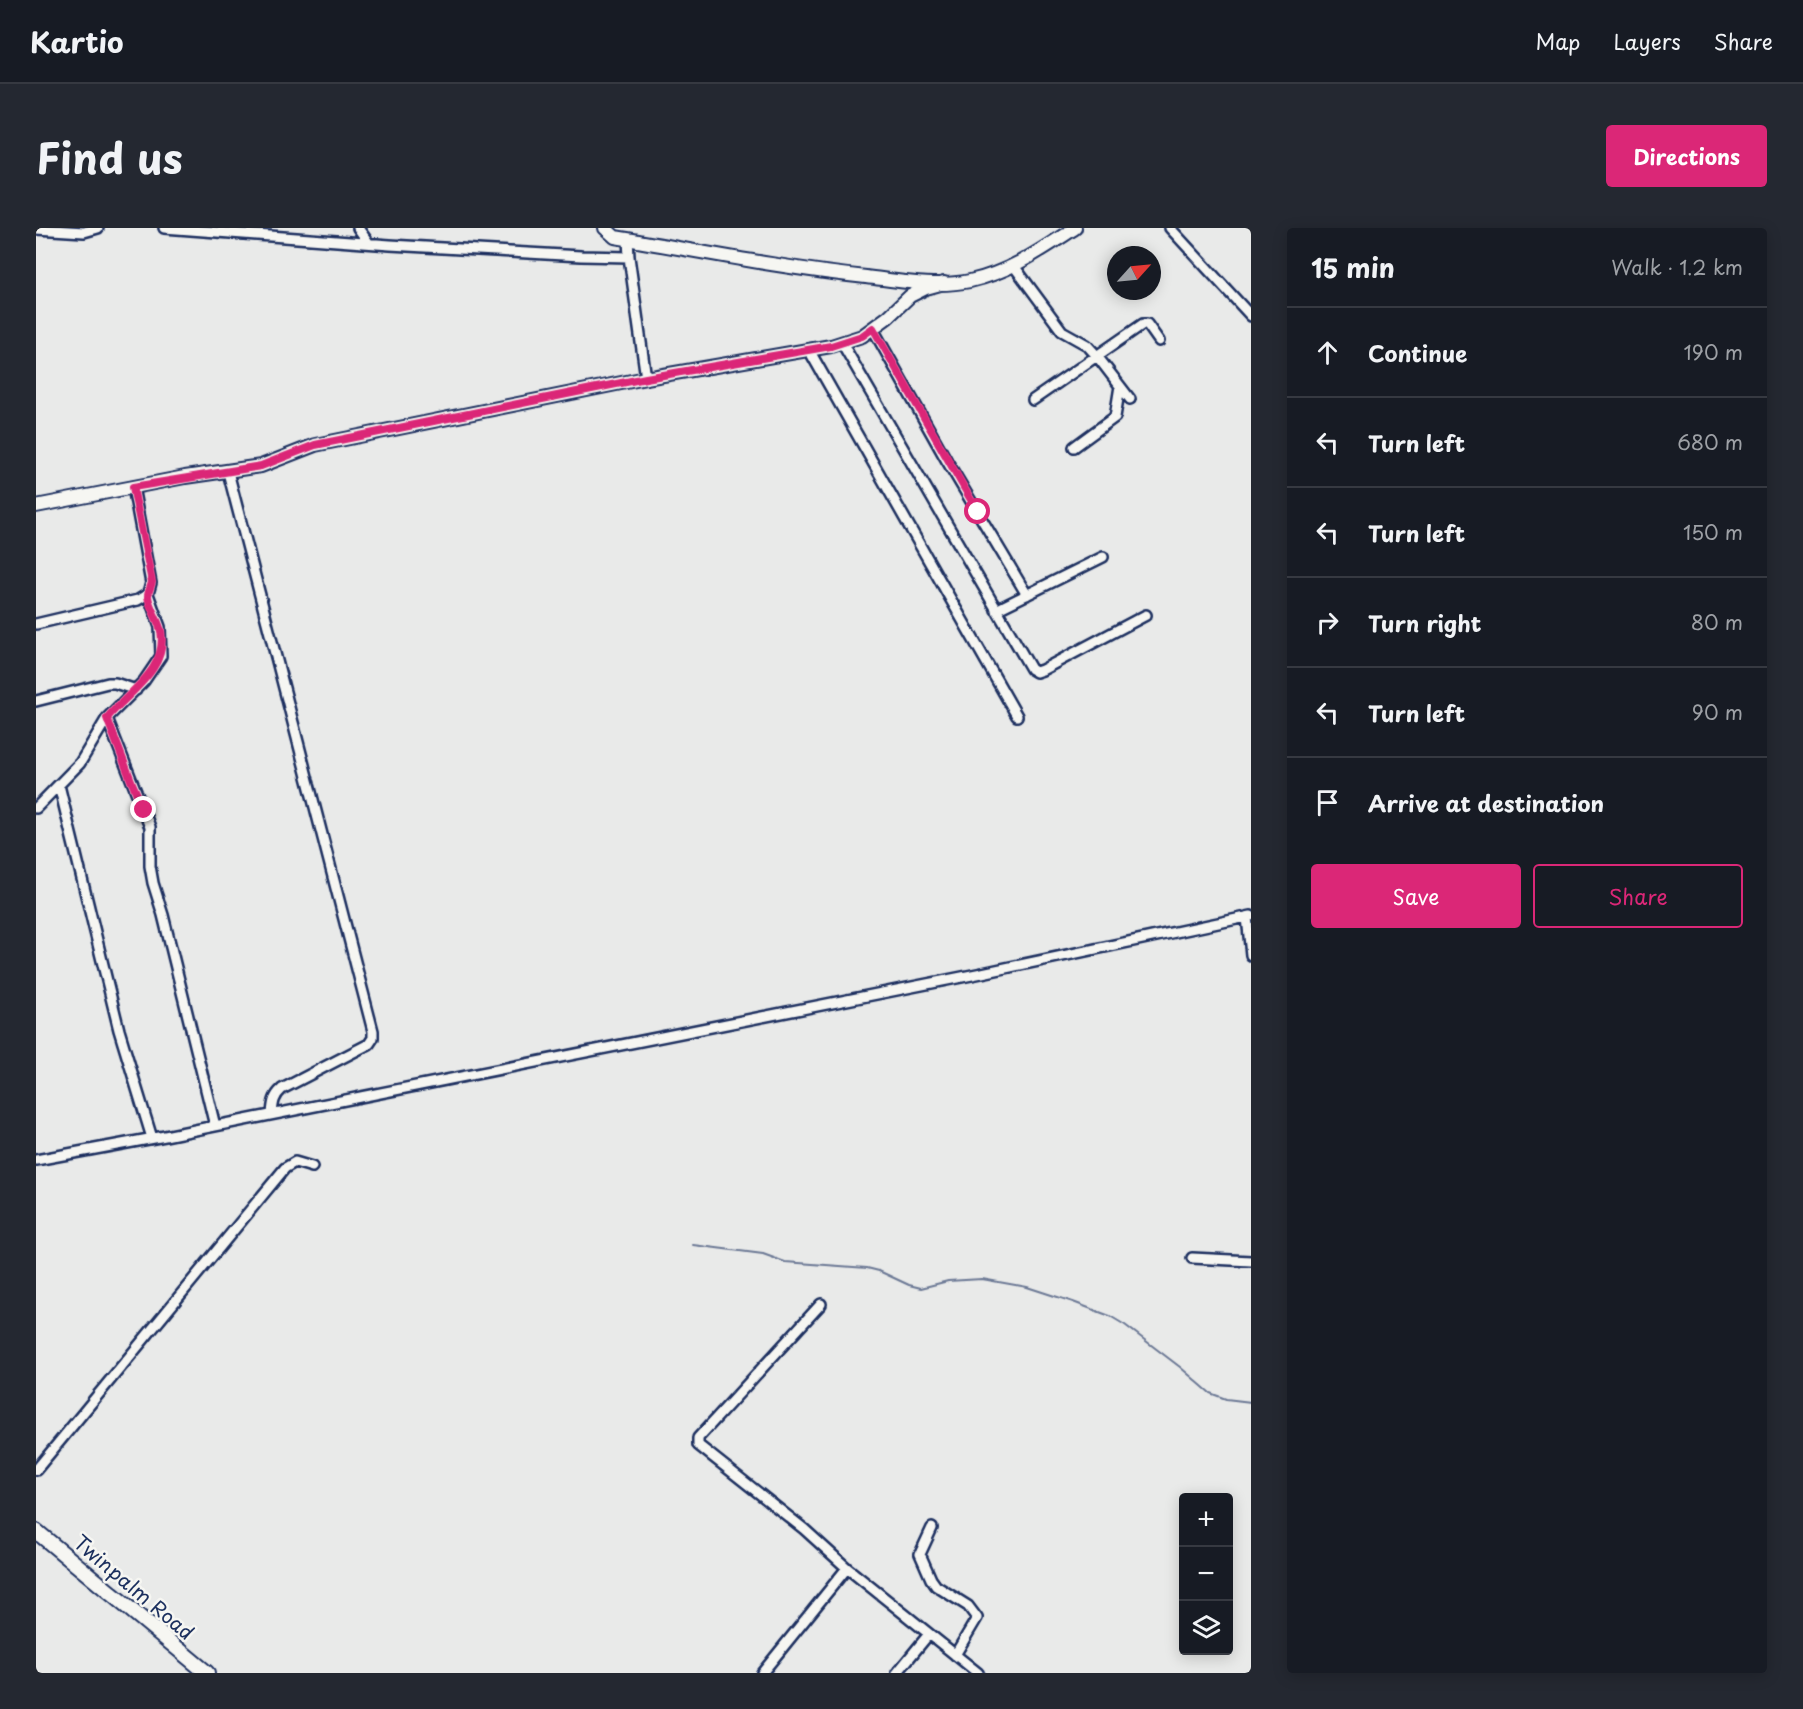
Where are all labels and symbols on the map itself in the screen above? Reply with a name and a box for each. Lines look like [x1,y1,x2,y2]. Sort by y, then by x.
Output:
north arrow [1107,246,1161,300]
route start [964,498,990,524]
route end [130,796,156,822]
street label: Twinpalm Road [67,1527,201,1647]

